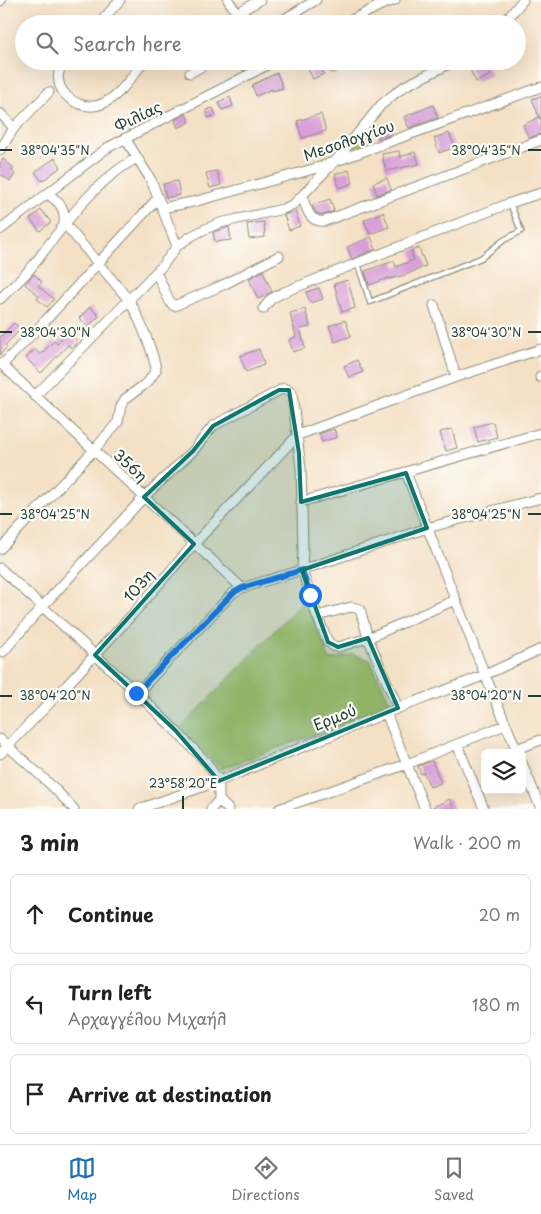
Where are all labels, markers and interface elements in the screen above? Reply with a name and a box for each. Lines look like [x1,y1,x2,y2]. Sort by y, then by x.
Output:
search box [15,15,526,70]
icon: search [33,29,61,57]
text: Search here [73,29,182,57]
street label: Φιλίας [110,94,165,137]
street label: Μεσολογγίου [300,113,397,166]
text: 38°04'35"N [20,141,90,159]
text: 38°04'35"N [451,141,521,159]
text: 38°04'30"N [20,323,90,341]
text: 38°04'30"N [451,323,521,341]
street label: 356η [109,443,153,487]
text: 38°04'25"N [20,505,90,523]
text: 38°04'25"N [451,505,521,523]
street label: 103η [117,563,159,607]
route start [299,584,322,607]
route end [125,682,148,705]
text: 38°04'20"N [19,686,91,704]
text: 38°04'20"N [450,686,522,704]
street label: Ερμού [309,698,359,736]
map controls [481,749,526,794]
button: layers [481,749,526,794]
text: 23°58'20"E [149,774,217,792]
text: 3 min [20,826,79,858]
text: Walk · 200 m [413,830,521,854]
icon: ahead [21,900,49,928]
text: Continue [68,900,154,928]
text: 20 m [479,902,520,926]
text: Turn left [68,978,152,1006]
icon: left [21,990,49,1018]
text: 180 m [472,992,520,1016]
text: Αρχαγγέλου Μιχαήλ [68,1006,227,1030]
icon: arrive [21,1080,49,1108]
text: Arrive at destination [68,1080,272,1108]
tab: Map [67,1154,97,1205]
tab: Directions [232,1154,300,1205]
tab: Saved [434,1154,474,1205]

